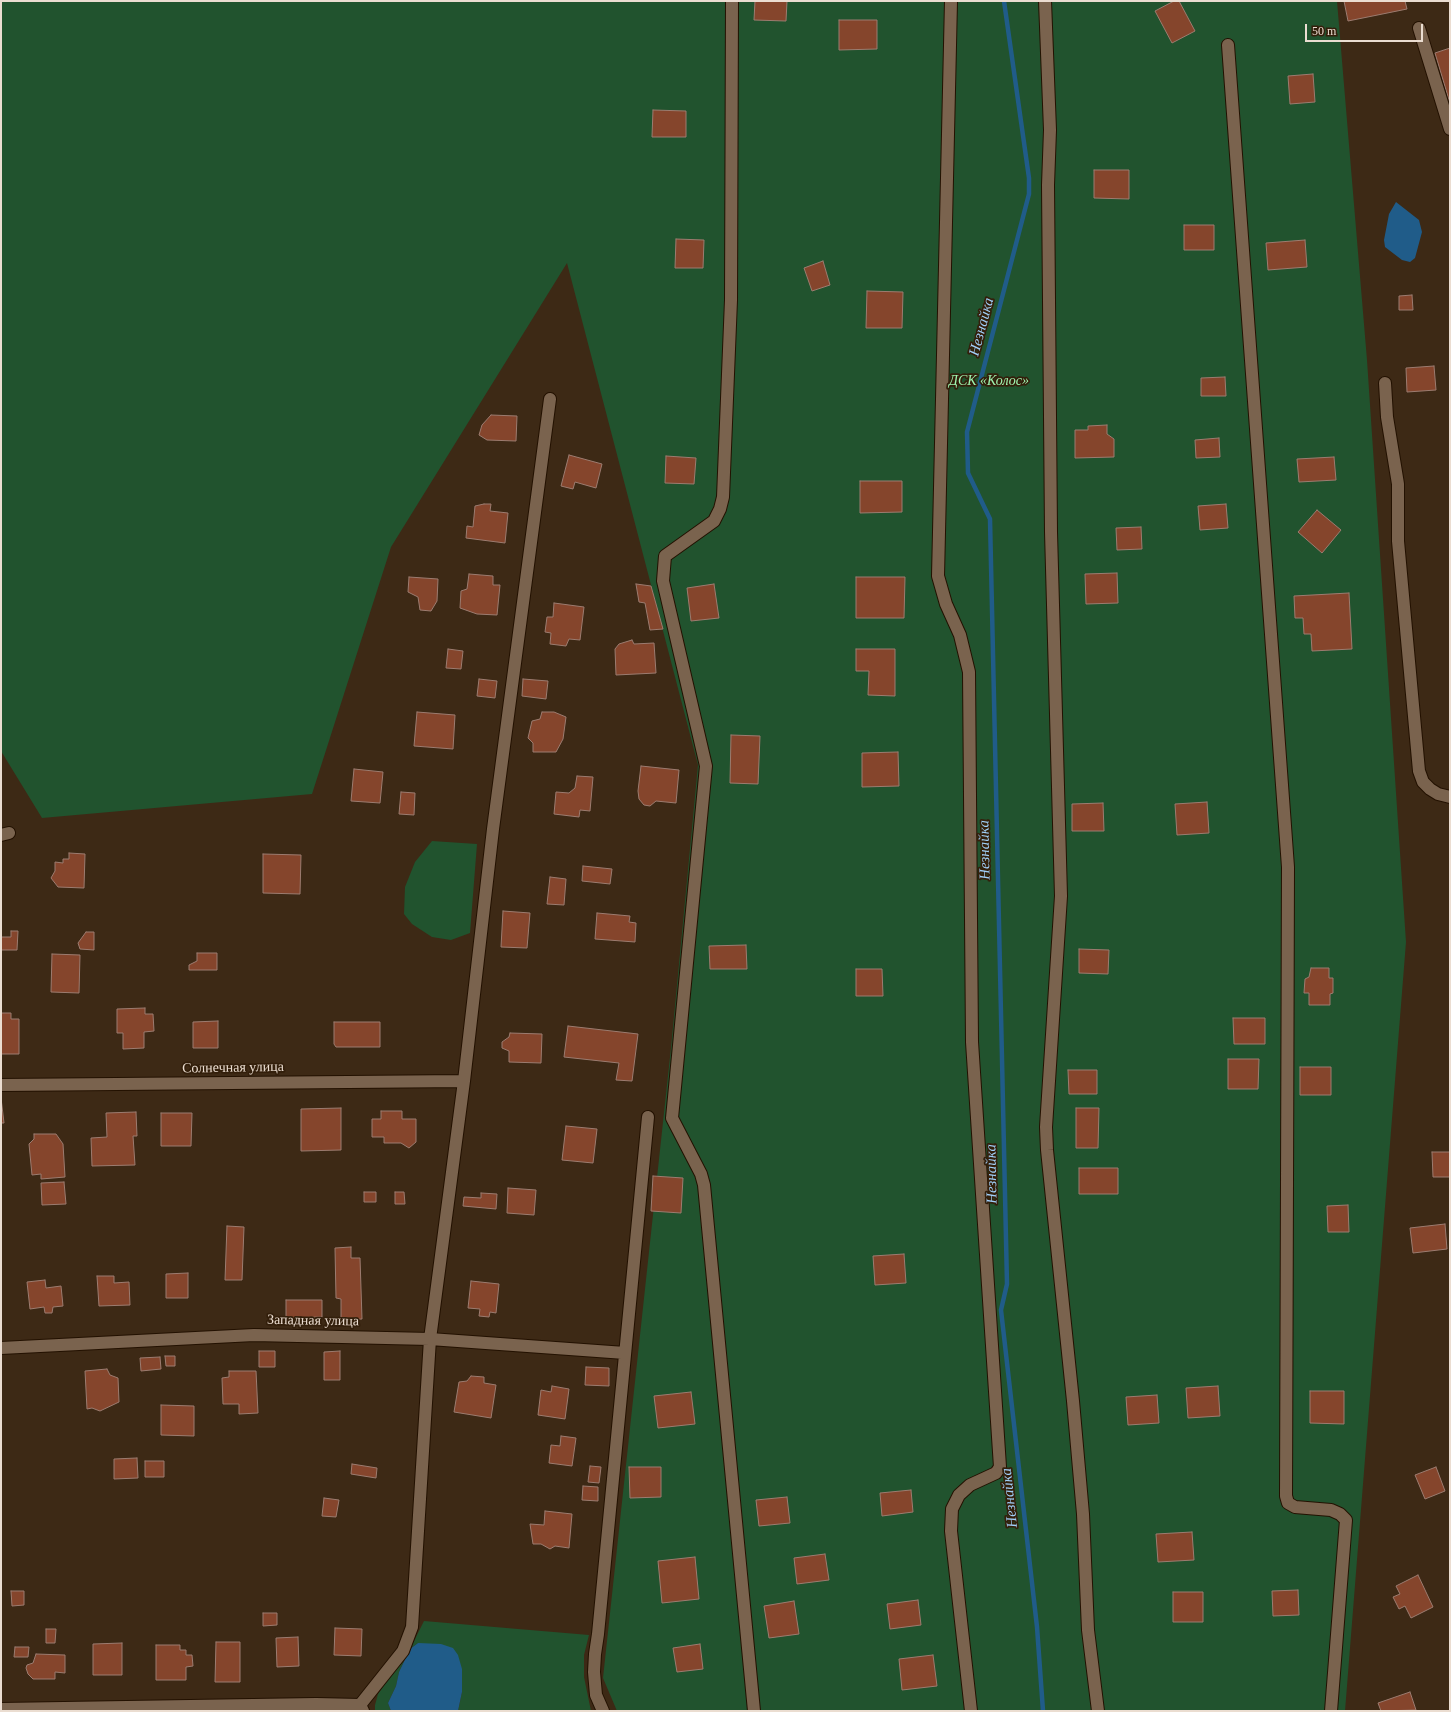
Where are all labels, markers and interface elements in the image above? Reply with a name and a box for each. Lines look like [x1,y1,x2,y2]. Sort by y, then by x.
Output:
scale bar [1307,16,1425,42]
text: 50 m [1312,24,1336,38]
water label: Незнайка [966,296,998,358]
park label: ДСК «Колос» [949,373,1029,389]
water label: Незнайка [975,820,995,880]
street label: Солнечная улица [182,1059,284,1077]
water label: Незнайка [982,1144,1002,1204]
street label: Западная улица [267,1312,359,1330]
water label: Незнайка [998,1467,1022,1529]

